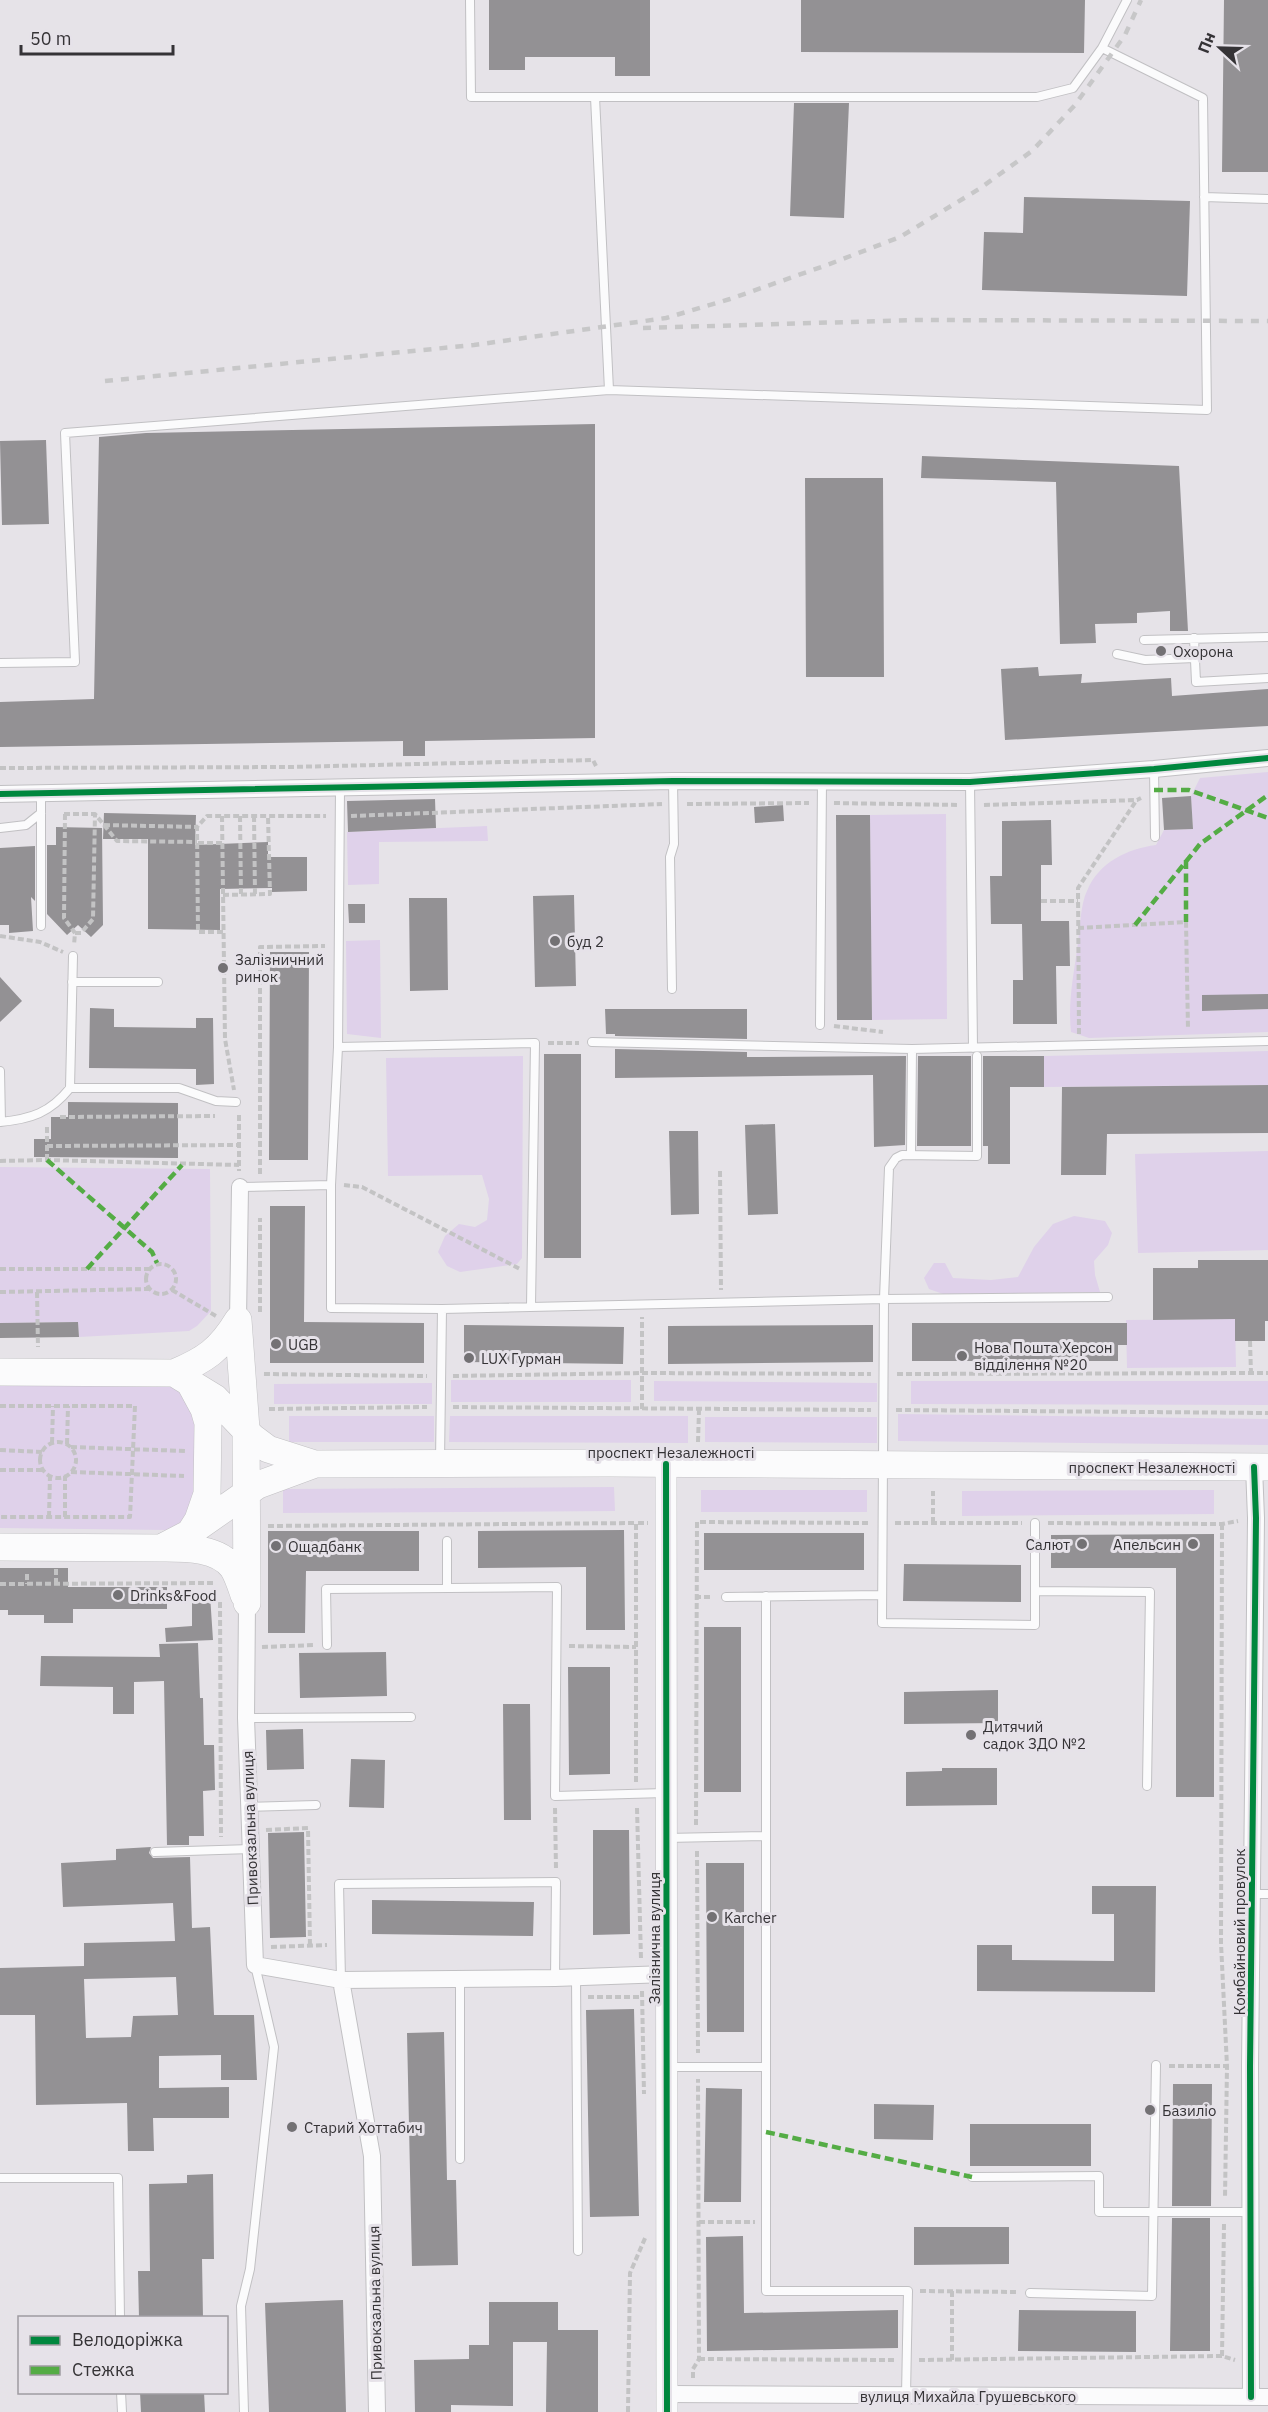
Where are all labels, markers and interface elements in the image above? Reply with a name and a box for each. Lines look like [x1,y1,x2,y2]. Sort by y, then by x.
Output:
scale bar [21,18,172,56]
north arrow [1190,18,1250,78]
text: 50 m [30,27,72,50]
text: Пн [1193,29,1219,56]
place label: Охорона [1173,642,1233,661]
marker: Охорона [1154,644,1168,658]
place label: буд 2 [567,932,604,951]
marker: буд 2 [548,934,562,948]
place label: Залізничний ринок [235,950,324,986]
marker: Залізничний ринок [216,961,230,975]
place label: UGB [288,1335,318,1354]
marker: UGB [269,1337,283,1351]
place label: Нова Пошта Херсон відділення №20 [974,1338,1113,1374]
place label: LUX Гурман [481,1349,561,1368]
marker: Нова Пошта Херсон відділення №20 [955,1349,969,1363]
marker: LUX Гурман [462,1351,476,1365]
street label: проспект Незалежності [587,1443,755,1462]
street label: проспект Незалежності [1068,1458,1236,1477]
place label: Салют [1025,1535,1070,1554]
place label: Апельсин [1113,1535,1181,1554]
place label: Ощадбанк [288,1537,362,1556]
marker: Салют [1075,1537,1089,1551]
marker: Апельсин [1186,1537,1200,1551]
marker: Ощадбанк [269,1539,283,1553]
place label: Drinks&Food [130,1586,217,1605]
marker: Drinks&Food [111,1588,125,1602]
place label: Дитячий садок ЗДО №2 [983,1717,1086,1753]
marker: Дитячий садок ЗДО №2 [964,1728,978,1742]
street label: Привокзальна вулиця [238,1750,262,1906]
street label: Комбайновий провулок [1230,1849,1249,2015]
street label: Залізнична вулиця [645,1872,664,2004]
place label: Karcher [724,1908,777,1927]
marker: Karcher [705,1910,719,1924]
place label: Базиліо [1162,2101,1217,2120]
marker: Базиліо [1143,2103,1157,2117]
place label: Старий Хоттабич [304,2118,423,2137]
marker: Старий Хоттабич [285,2120,299,2134]
street label: Привокзальна вулиця [364,2225,386,2381]
legend [18,2316,228,2394]
text: Велодоріжка [72,2328,183,2351]
text: Стежка [72,2358,135,2381]
street label: вулиця Михайла Грушевського [860,2387,1076,2406]

